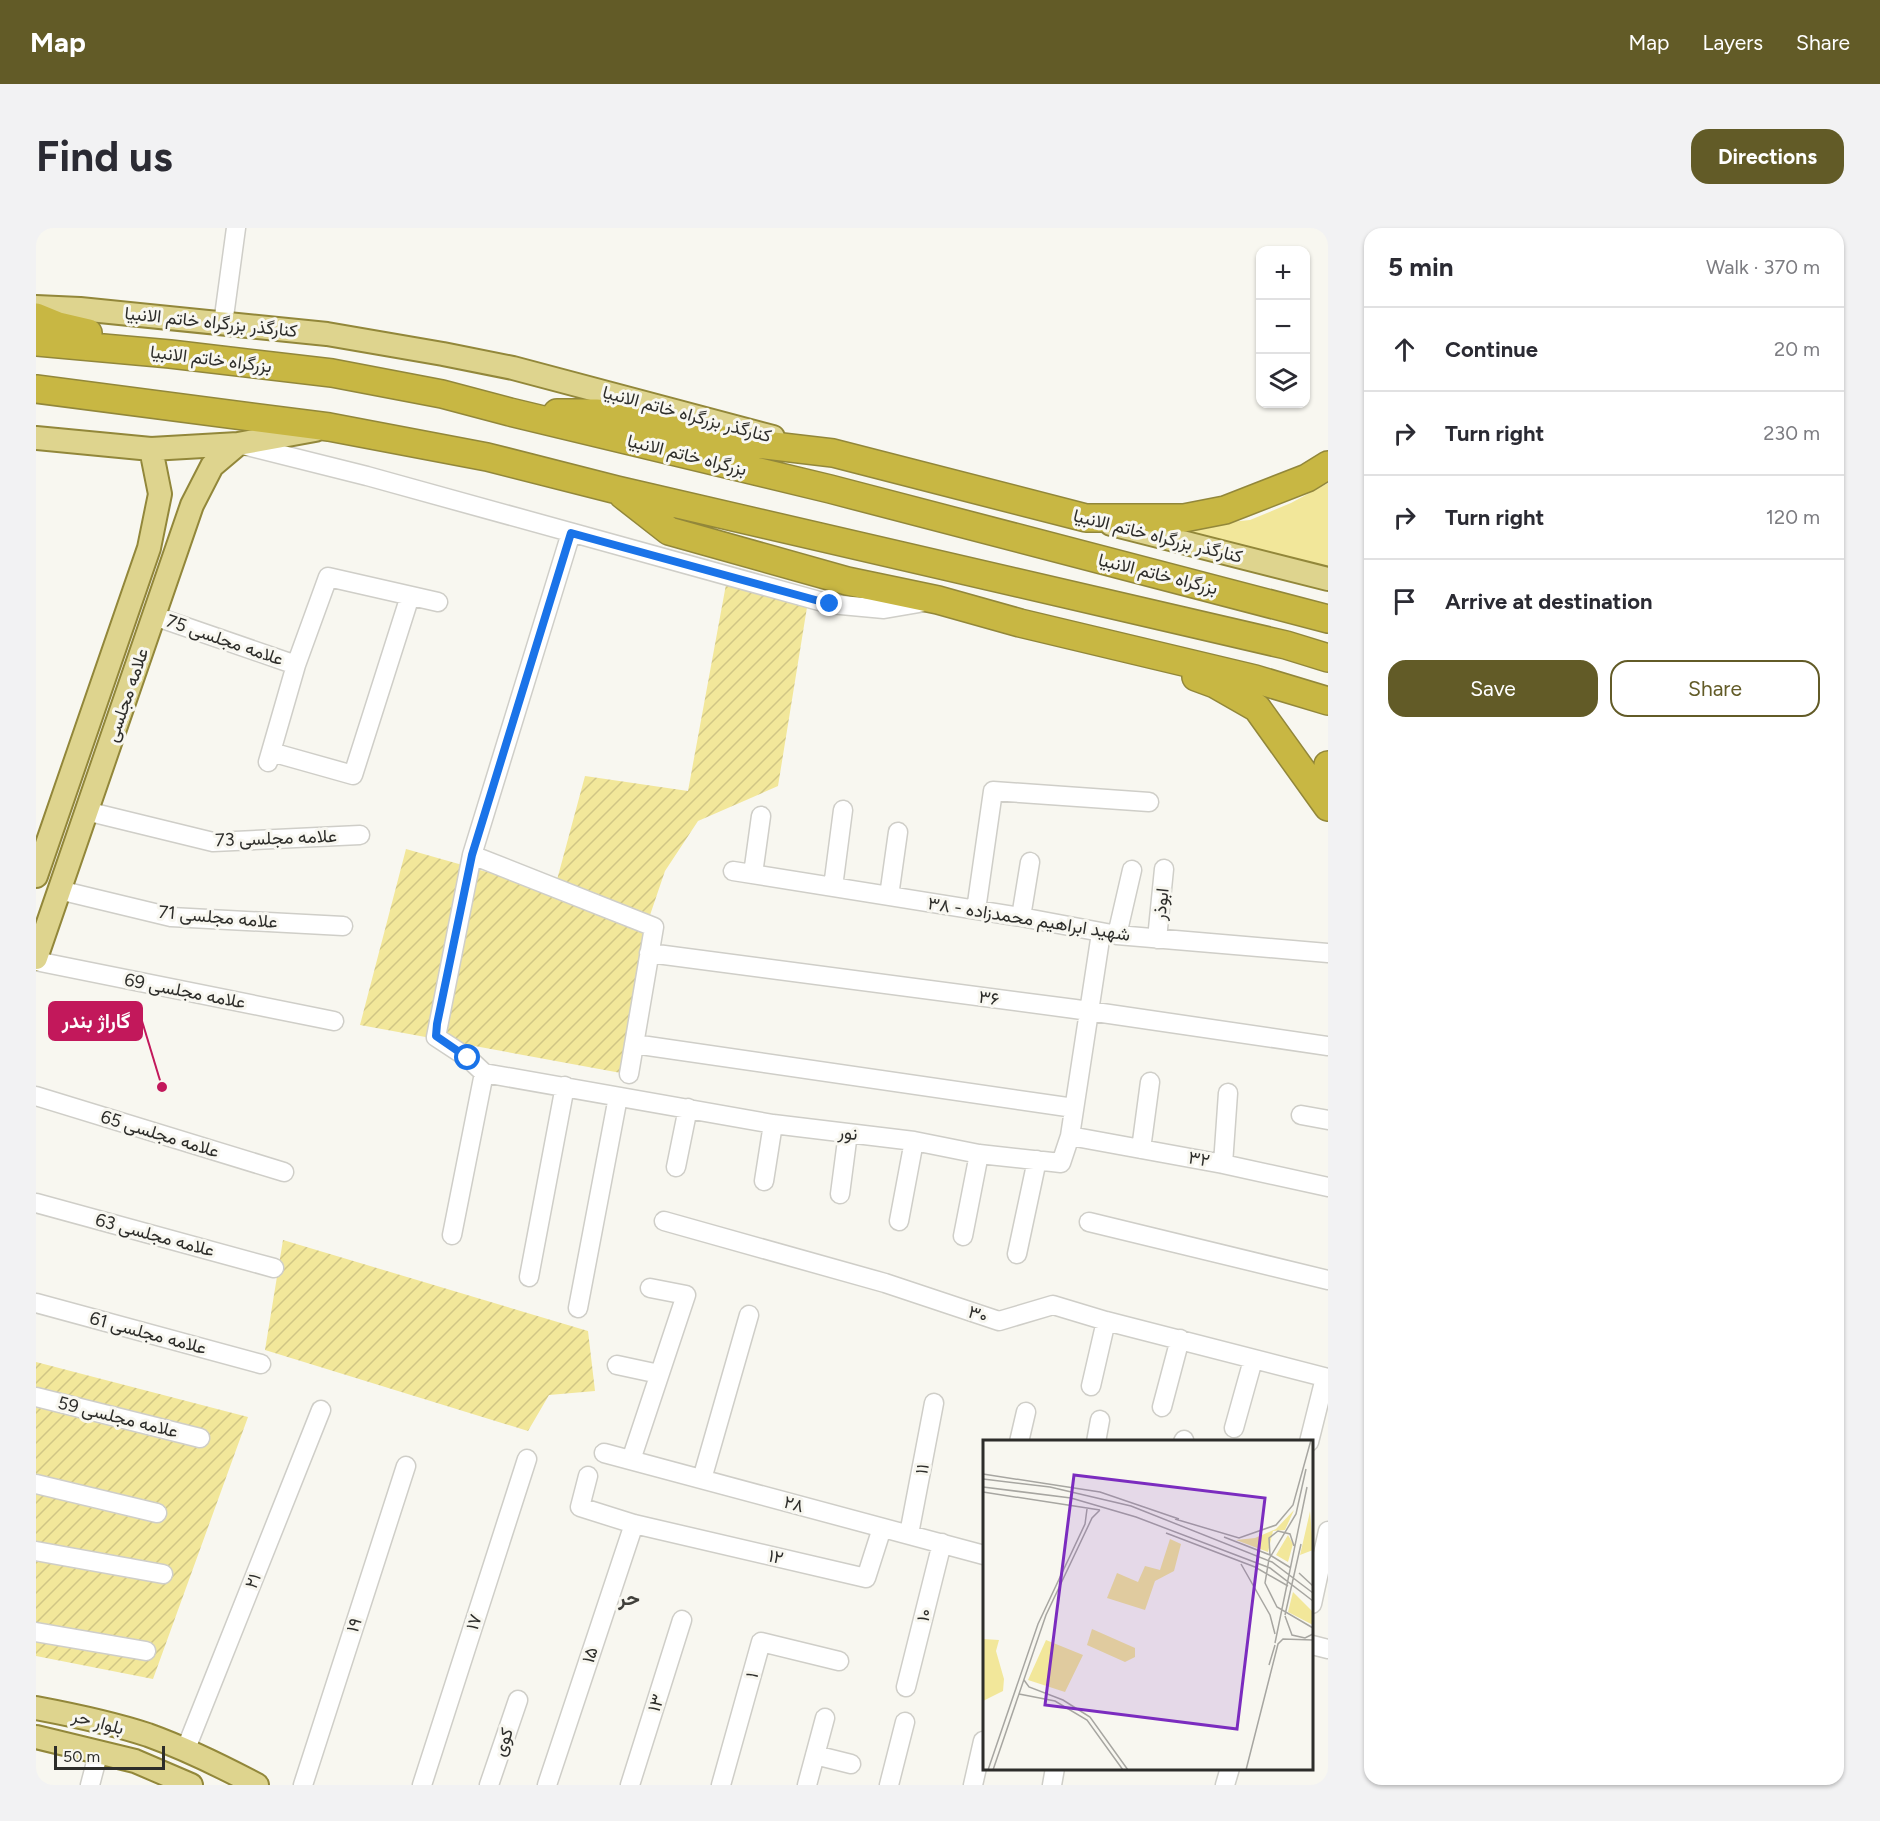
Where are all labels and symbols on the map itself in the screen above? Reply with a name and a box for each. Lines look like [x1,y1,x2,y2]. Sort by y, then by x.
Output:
street label: کنارگذر بزرگراه خاتم الانبیا [123,302,299,343]
street label: بزرگراه خاتم الانبیا [149,341,273,378]
street label: کنارگذر بزرگراه خاتم الانبیا [600,381,774,448]
street label: بزرگراه خاتم الانبیا [625,430,749,481]
street label: کنارگذر بزرگراه خاتم الانبیا [1071,504,1245,569]
street label: بزرگراه خاتم الانبیا [1096,549,1220,600]
route end [816,590,842,616]
street label: علامه مجلسی 75 [163,610,287,670]
street label: علامه مجلسی [101,645,153,745]
street label: علامه مجلسی 73 [215,825,337,851]
street label: ابوذر [1148,887,1174,922]
street label: شهید ابراهیم محمدزاده - ۳۸ [926,892,1132,947]
street label: علامه مجلسی 71 [157,901,279,933]
street label: علامه مجلسی 69 [123,968,247,1014]
street label: ۳۶ [977,986,1001,1010]
callout: گاراژ بندر [49,1002,142,1040]
text: گاراژ بندر [61,1009,130,1034]
route start [454,1044,480,1070]
street label: علامه مجلسی 65 [98,1105,222,1163]
street label: نور [836,1121,859,1145]
street label: ۳۲ [1187,1146,1211,1172]
street label: علامه مجلسی 63 [93,1209,217,1261]
street label: ۳۰ [965,1301,991,1327]
street label: علامه مجلسی 61 [87,1307,209,1359]
street label: علامه مجلسی 59 [56,1391,180,1443]
inset map [983,1440,1313,1770]
street label: ۱۱ [910,1462,934,1476]
street label: ۲۸ [781,1491,807,1517]
street label: ۱۲ [766,1545,786,1569]
street label: ۲۱ [240,1570,266,1592]
district label: حر [617,1586,640,1611]
street label: ۱۰ [912,1606,936,1624]
street label: ۱۷ [461,1611,487,1633]
street label: ۱۹ [341,1615,367,1635]
street label: ۱۵ [577,1644,603,1666]
street label: ۱ [741,1669,763,1681]
street label: ۱۳ [643,1691,669,1715]
street label: بلوار حر [69,1704,126,1739]
street label: کوی [488,1725,518,1759]
scale bar [54,1743,165,1770]

